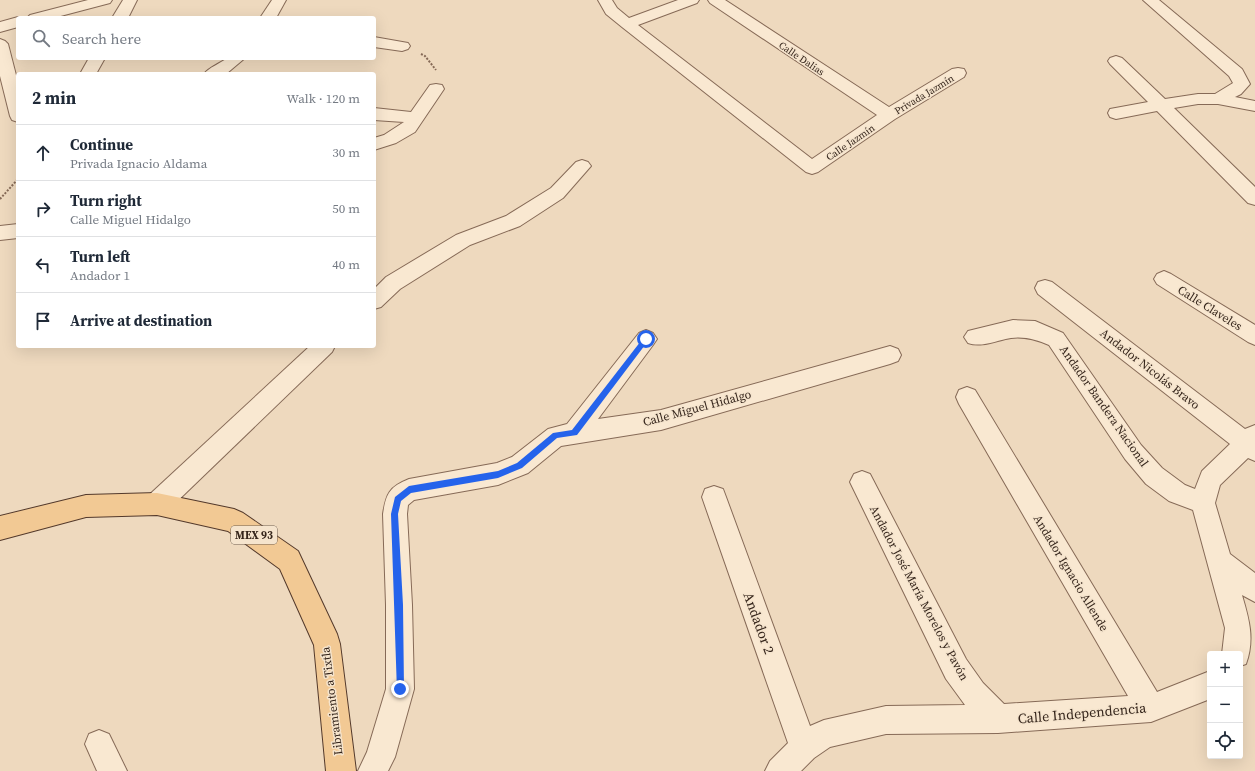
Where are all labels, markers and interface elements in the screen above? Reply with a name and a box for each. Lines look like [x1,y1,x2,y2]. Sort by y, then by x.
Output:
search box [16,16,376,60]
icon: search [30,27,52,49]
text: Search here [62,28,141,49]
street label: Calle Dalias [776,38,827,78]
street label: Privada Jazmín [892,72,956,117]
text: 2 min [32,86,76,110]
text: Walk · 120 m [287,90,360,107]
street label: Calle Jazmín [823,121,877,163]
text: Continue [70,134,133,155]
icon: ahead [32,142,54,164]
text: 30 m [332,144,360,161]
text: Privada Ignacio Aldama [70,155,207,172]
text: Turn right [70,190,142,211]
icon: right [32,198,54,220]
text: 50 m [332,200,360,217]
text: Calle Miguel Hidalgo [70,211,191,228]
text: Turn left [70,246,130,267]
icon: left [32,254,54,276]
text: 40 m [332,256,360,273]
text: Andador 1 [70,267,130,284]
street label: Calle Claveles [1175,282,1245,334]
icon: arrive [32,310,54,332]
text: Arrive at destination [70,310,212,331]
street label: Andador Nicolás Bravo [1097,325,1203,413]
route start [637,330,655,348]
street label: Andador Bandera Nacional [1056,342,1152,470]
street label: Calle Miguel Hidalgo [641,386,753,430]
street label: Andador José María Morelos y Pavón [866,503,972,683]
street label: Andador Ignacio Allende [1030,512,1112,634]
road number: MEX 93 [231,526,277,544]
street label: Andador 2 [739,589,779,657]
street label: Libramiento a Tixtla [317,645,347,756]
map controls [1207,651,1243,759]
button: + [1207,651,1243,687]
route end [391,680,409,698]
button: − [1207,687,1243,723]
street label: Calle Independencia [1017,697,1148,729]
button: locate [1207,723,1243,759]

